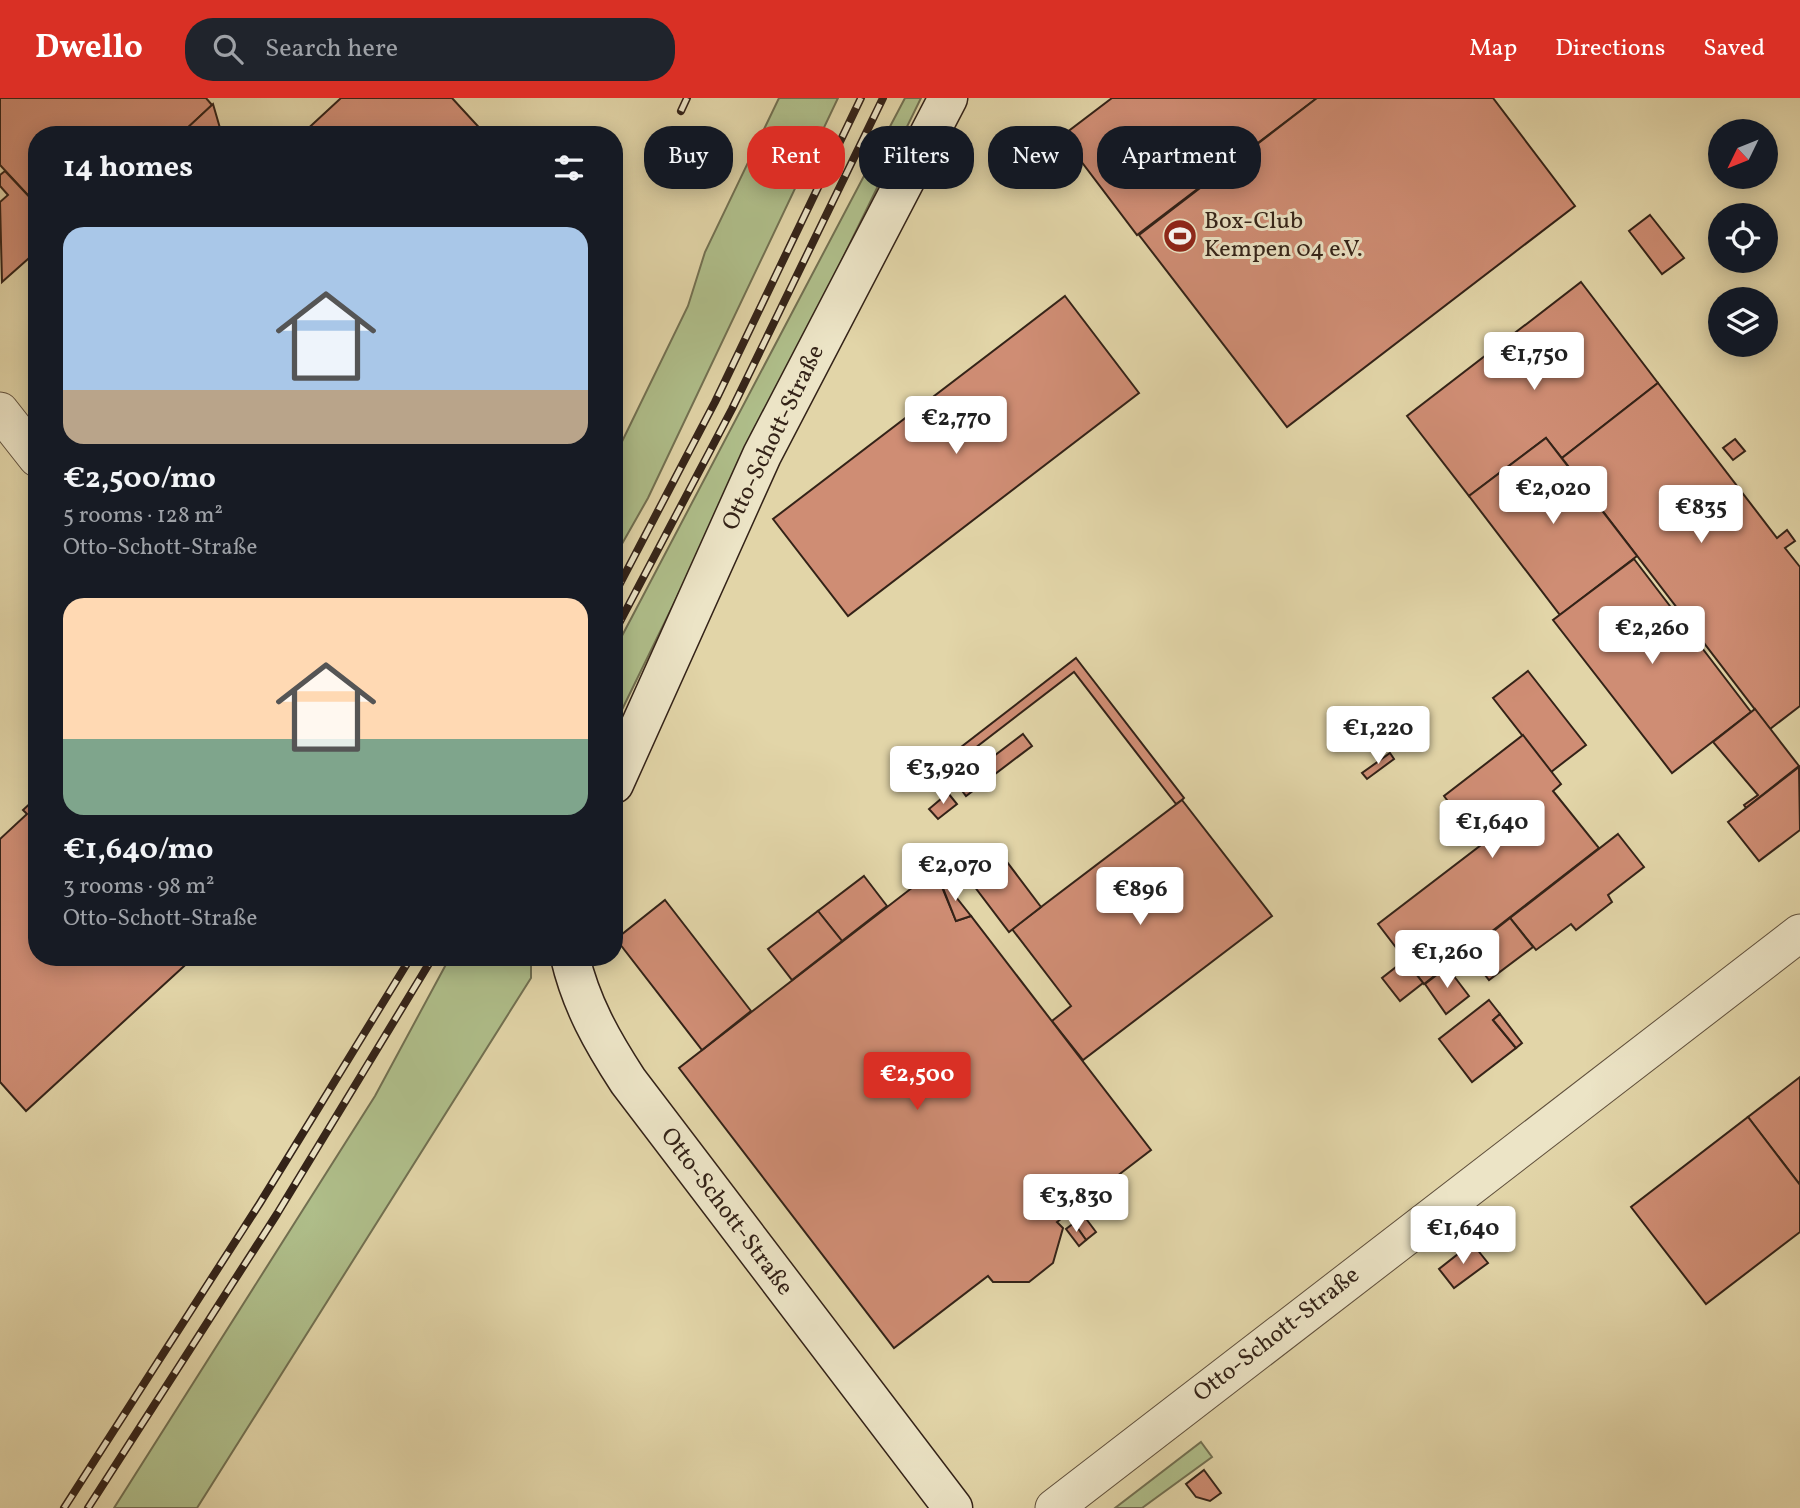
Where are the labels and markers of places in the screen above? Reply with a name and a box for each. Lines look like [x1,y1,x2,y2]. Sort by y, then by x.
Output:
place label: Box-Club Kempen 04 e.V. [1204,205,1363,267]
sports icon: Box-Club Kempen 04 e.V. [1161,217,1199,255]
pin: €1,750 [1477,332,1591,392]
pin: €2,770 [899,396,1013,456]
pin: €2,020 [1496,466,1610,526]
pin: €835 [1660,486,1742,545]
pin: €2,260 [1595,606,1709,666]
pin: €1,220 [1321,706,1435,766]
pin: €3,920 [886,746,1000,806]
pin: €1,640 [1435,800,1549,860]
pin: €2,070 [898,844,1012,903]
pin: €896 [1099,868,1181,927]
pin: €1,260 [1390,930,1504,990]
pin: €2,500 [860,1052,974,1112]
pin: €3,830 [1019,1174,1133,1234]
pin: €1,640 [1406,1206,1520,1266]

